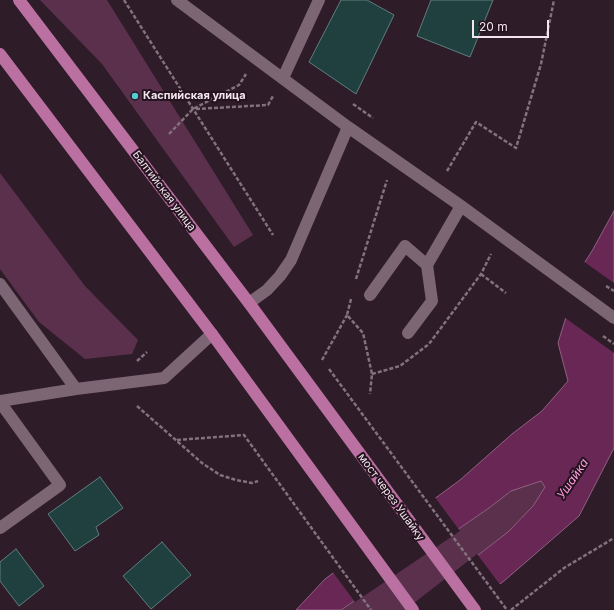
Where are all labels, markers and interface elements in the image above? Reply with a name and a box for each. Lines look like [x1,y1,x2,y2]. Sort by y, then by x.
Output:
scale bar [474,12,551,38]
text: 20 m [479,19,508,34]
place label: Каспийская улица [143,89,246,103]
marker: Каспийская улица [130,91,140,101]
street label: Балтийская улица [130,148,198,234]
street label: мост через Ушайку [355,451,427,543]
water label: Ушайка [554,456,592,502]

